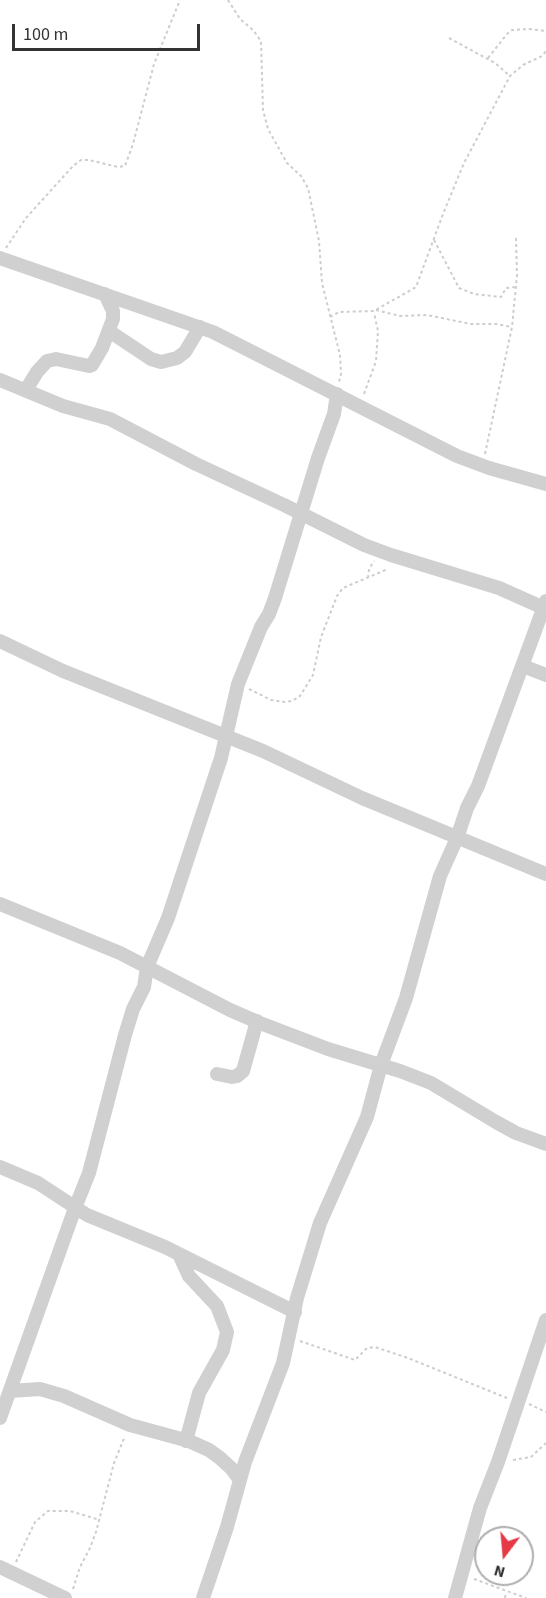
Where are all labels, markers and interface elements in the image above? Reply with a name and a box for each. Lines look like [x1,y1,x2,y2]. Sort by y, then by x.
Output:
scale bar [15,12,202,50]
text: 100 m [23,22,68,47]
north arrow [474,1526,534,1586]
text: N [491,1559,508,1583]

